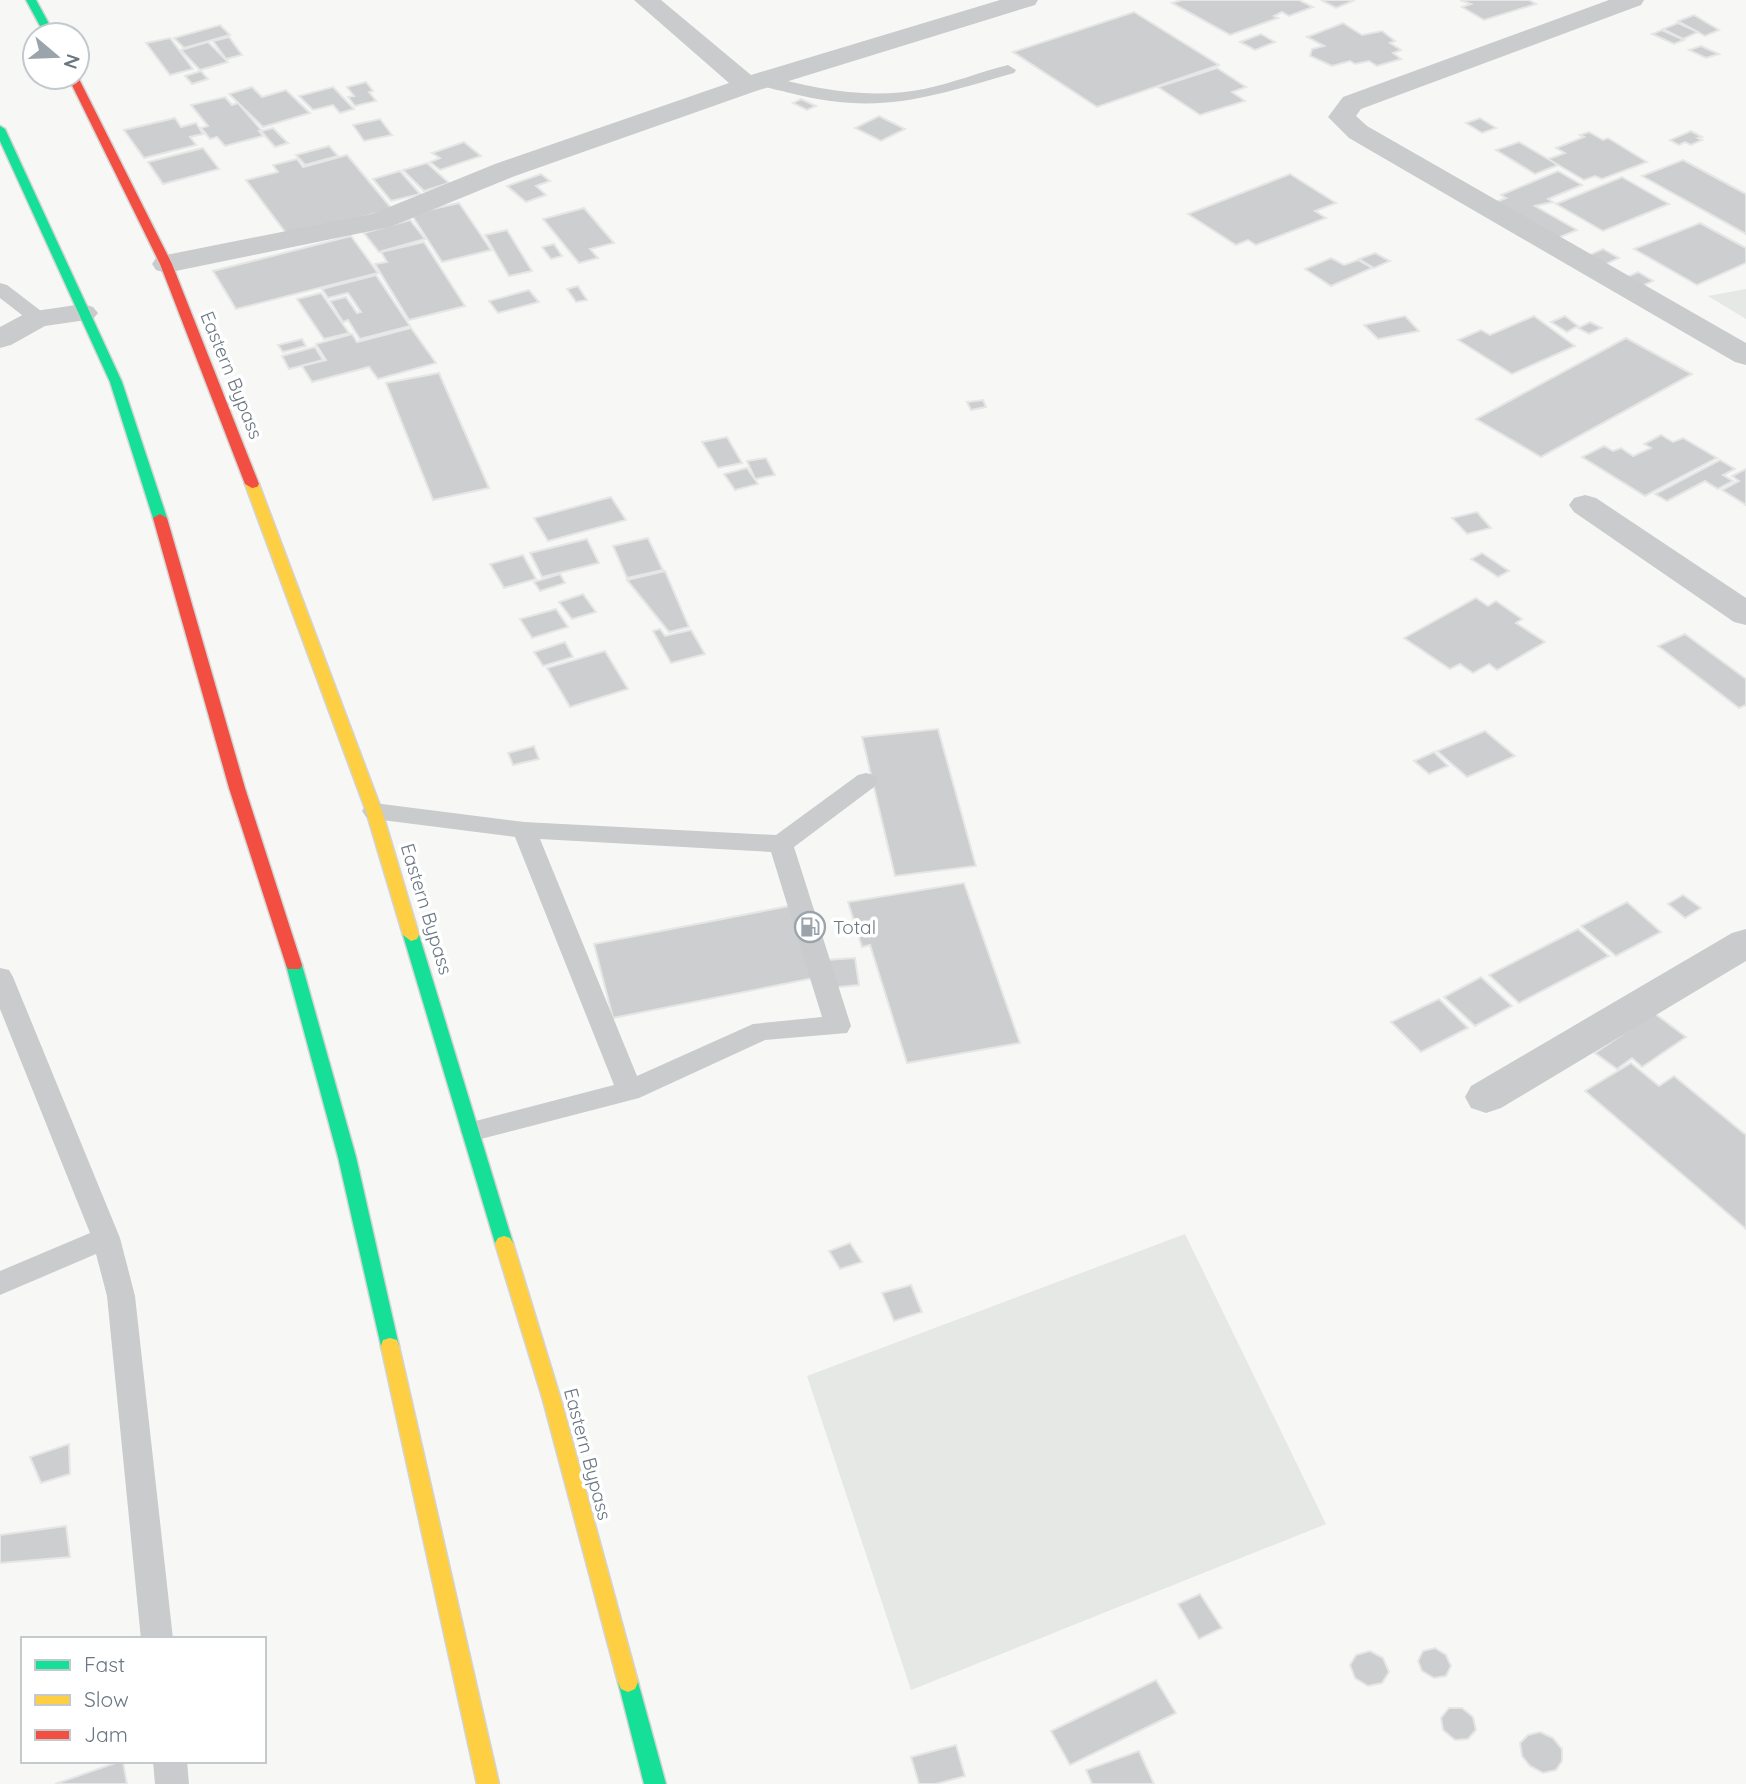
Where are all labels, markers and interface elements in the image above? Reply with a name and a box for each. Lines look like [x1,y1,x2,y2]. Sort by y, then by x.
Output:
north arrow [21,21,91,91]
text: N [58,51,86,72]
street label: Eastern Bypass [195,308,269,443]
street label: Eastern Bypass [396,841,458,978]
fuel station icon: Total [793,910,827,944]
place label: Total [833,915,876,939]
street label: Eastern Bypass [559,1385,617,1523]
legend [21,1637,266,1763]
text: Fast [84,1651,125,1677]
text: Slow [84,1686,129,1712]
text: Jam [84,1721,128,1747]

